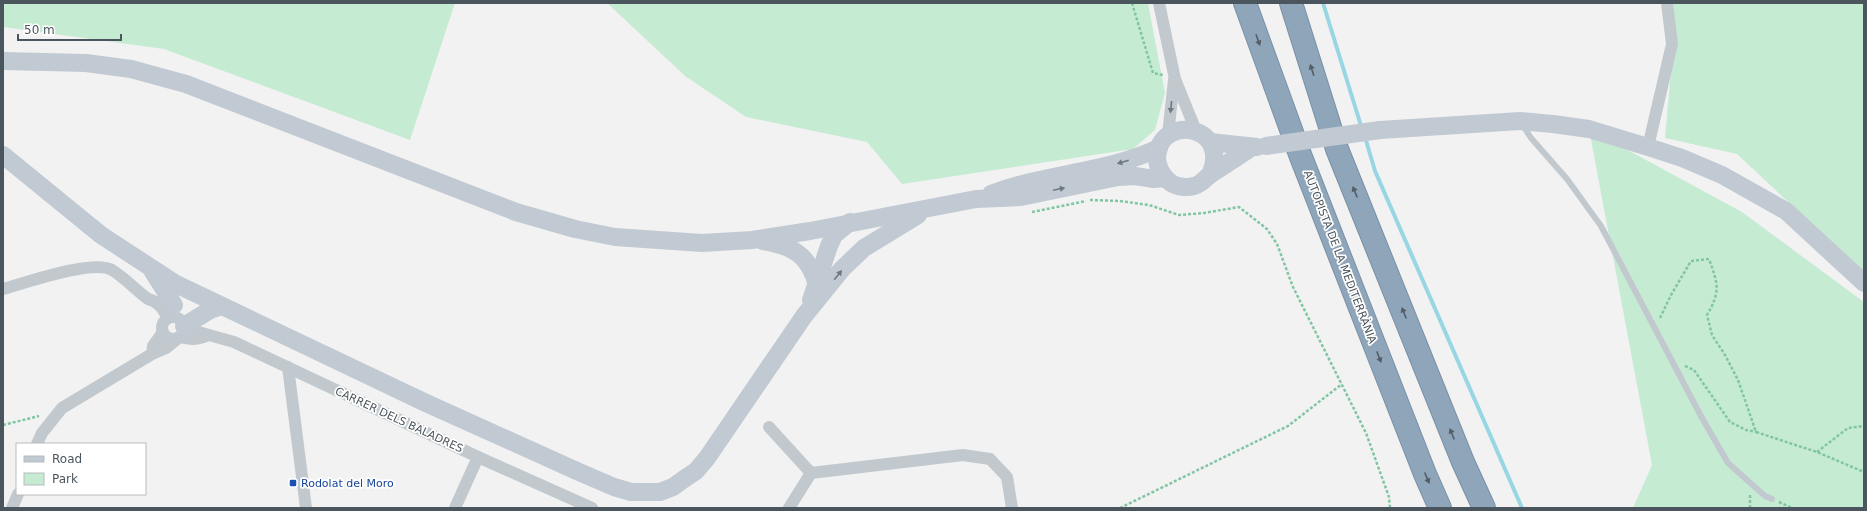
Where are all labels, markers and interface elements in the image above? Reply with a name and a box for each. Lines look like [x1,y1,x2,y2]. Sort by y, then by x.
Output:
scale bar [18,16,121,42]
text: 50 m [24,23,55,37]
one-way arrow [1256,34,1262,46]
one-way arrow [1309,64,1315,76]
one-way arrow [1168,101,1175,113]
one-way arrow [1116,159,1128,165]
street label: AUTOPISTA DE LA MEDITERRÀNIA [1301,169,1379,346]
one-way arrow [1053,186,1065,192]
one-way arrow [1352,187,1358,198]
one-way arrow [833,269,842,280]
one-way arrow [1400,307,1406,319]
one-way arrow [1377,352,1383,364]
street label: CARRER DELS BALADRES [333,385,465,455]
one-way arrow [1449,427,1455,439]
legend [16,443,146,495]
text: Road [52,452,82,466]
text: Park [52,472,78,486]
one-way arrow [1424,473,1430,484]
place label: Rodolat del Moro [301,477,394,490]
marker: Rodolat del Moro [288,478,298,488]

